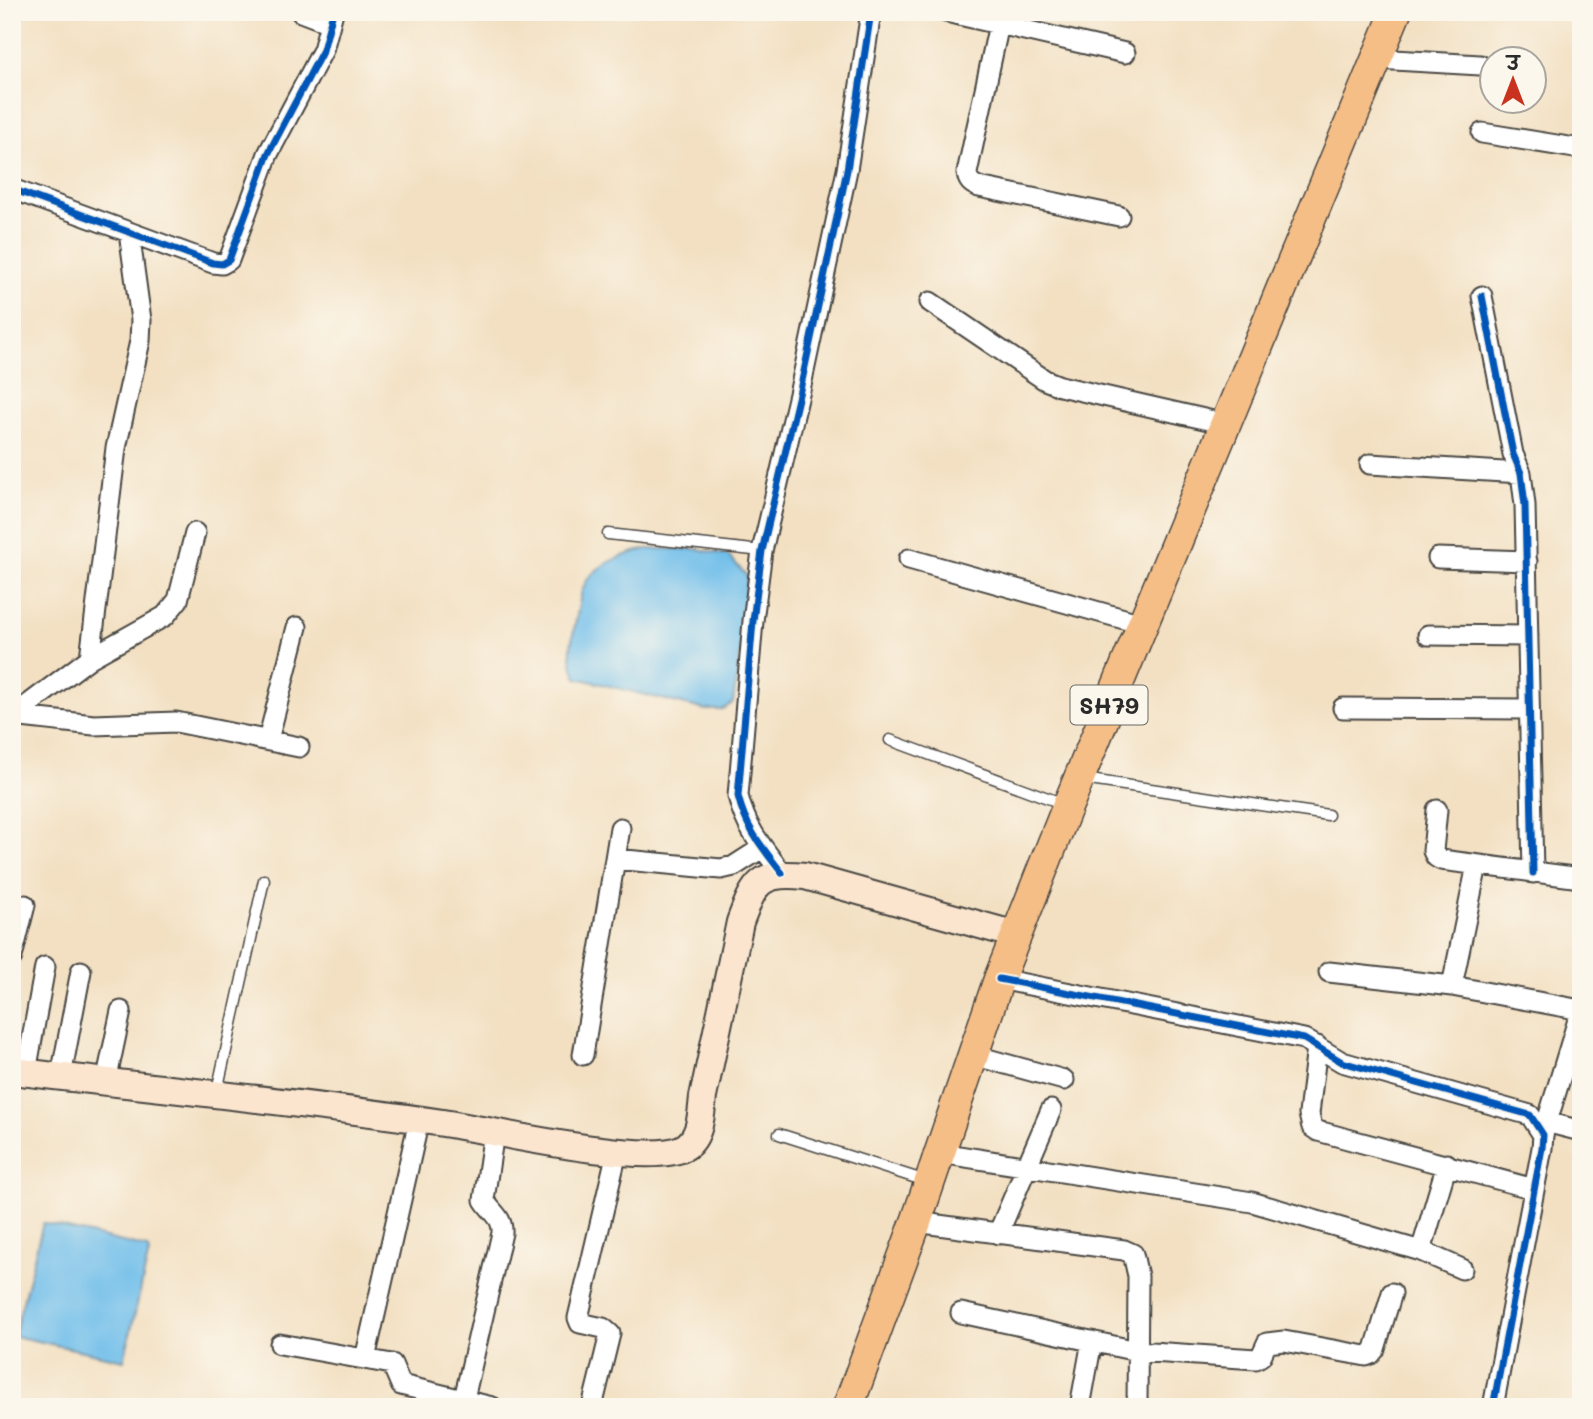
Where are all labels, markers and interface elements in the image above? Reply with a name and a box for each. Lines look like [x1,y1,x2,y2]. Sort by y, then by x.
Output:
north arrow [1478,46,1548,116]
text: उ [1505,50,1522,75]
road number: SH79 [1070,685,1148,724]

